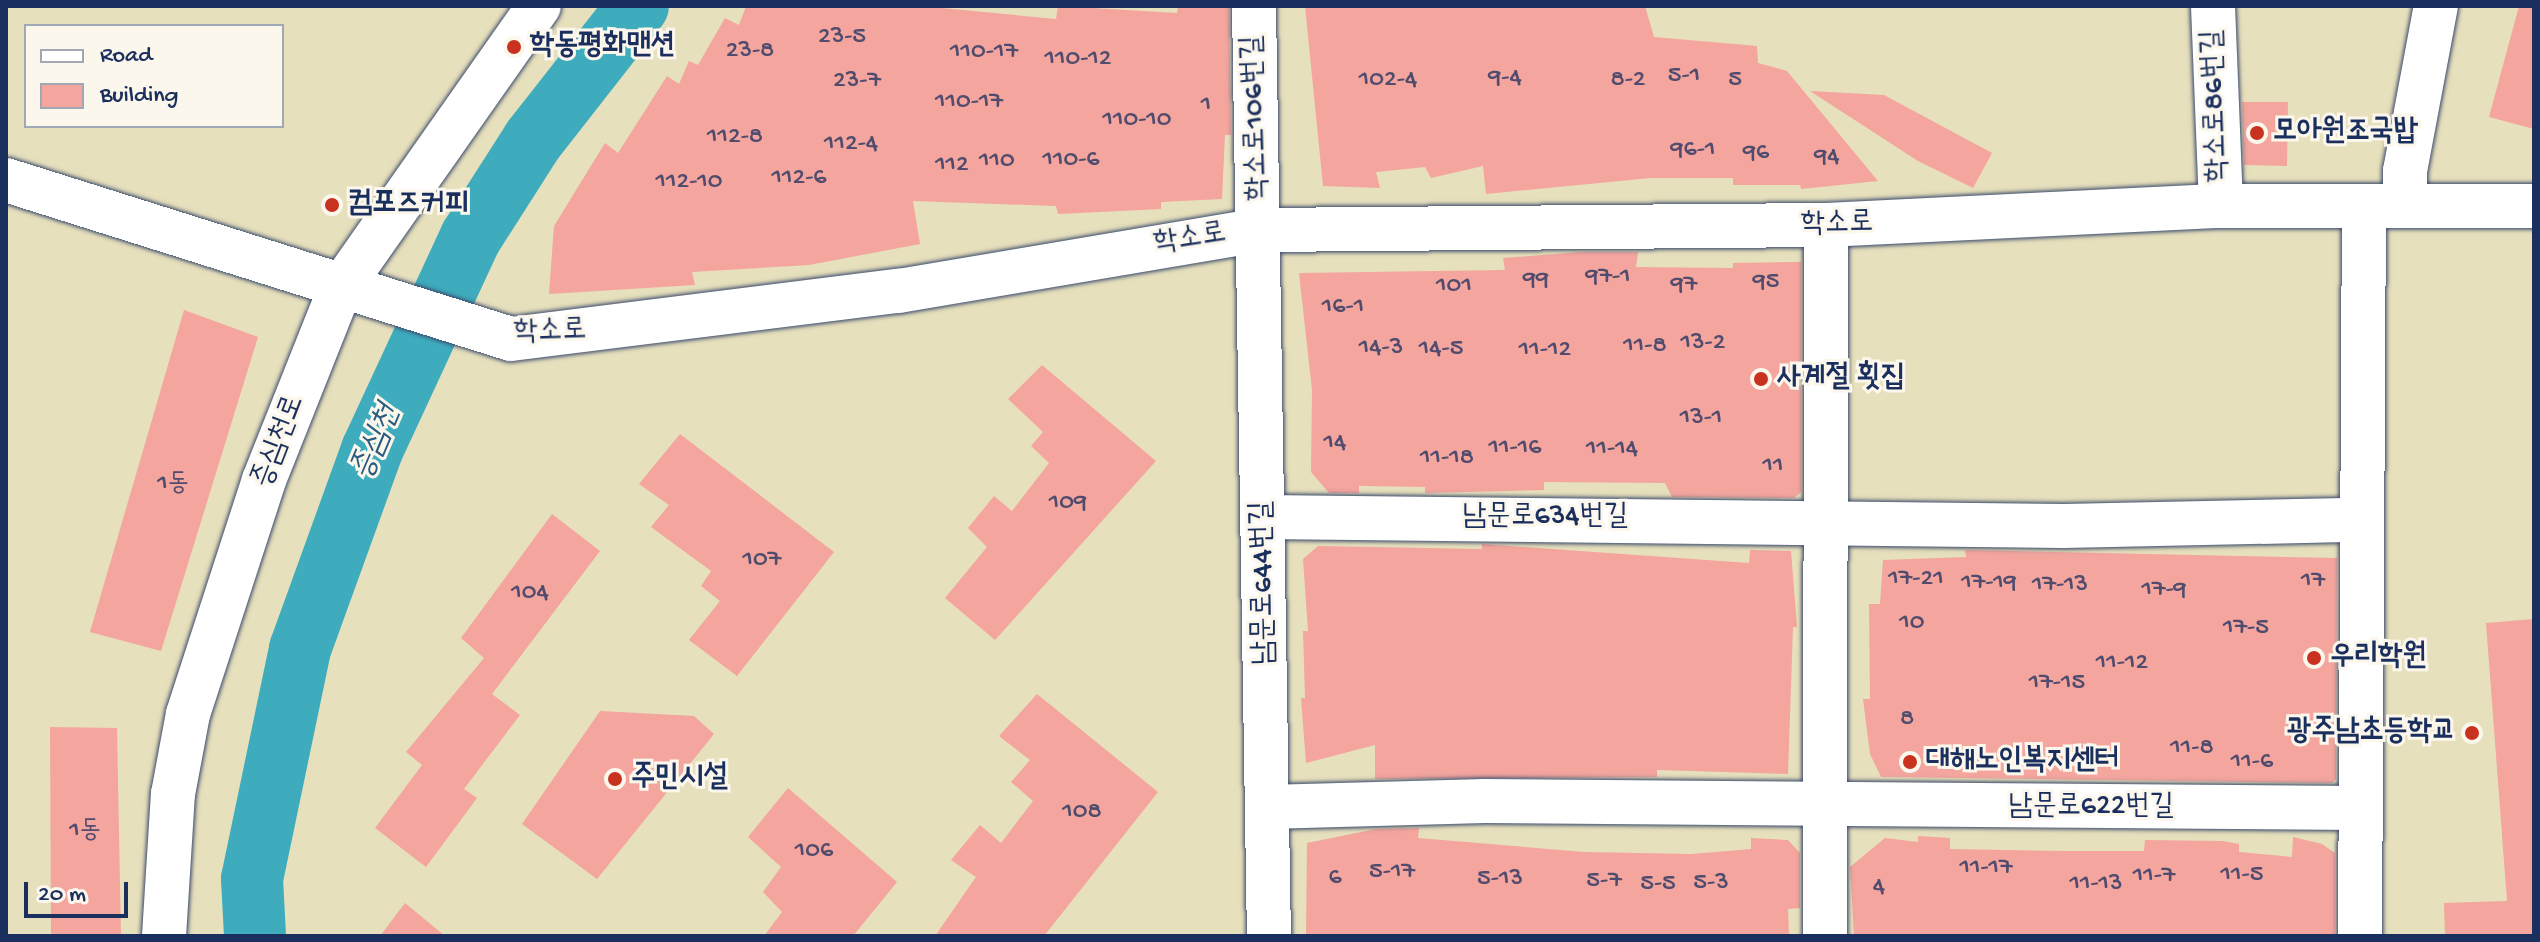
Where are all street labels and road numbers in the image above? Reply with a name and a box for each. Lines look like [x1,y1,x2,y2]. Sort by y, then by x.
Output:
street label: 학소로86번길 [2196,29,2238,183]
street label: 학소로106번길 [1236,35,1278,201]
street label: 학소로 [1800,206,1874,244]
street label: 학소로 [1151,217,1229,263]
street label: 학소로 [513,314,587,352]
street label: 증심천로 [246,390,314,494]
street label: 남문로634번길 [1462,500,1628,536]
street label: 남문로644번길 [1246,501,1284,665]
street label: 남문로622번길 [2008,790,2174,826]

